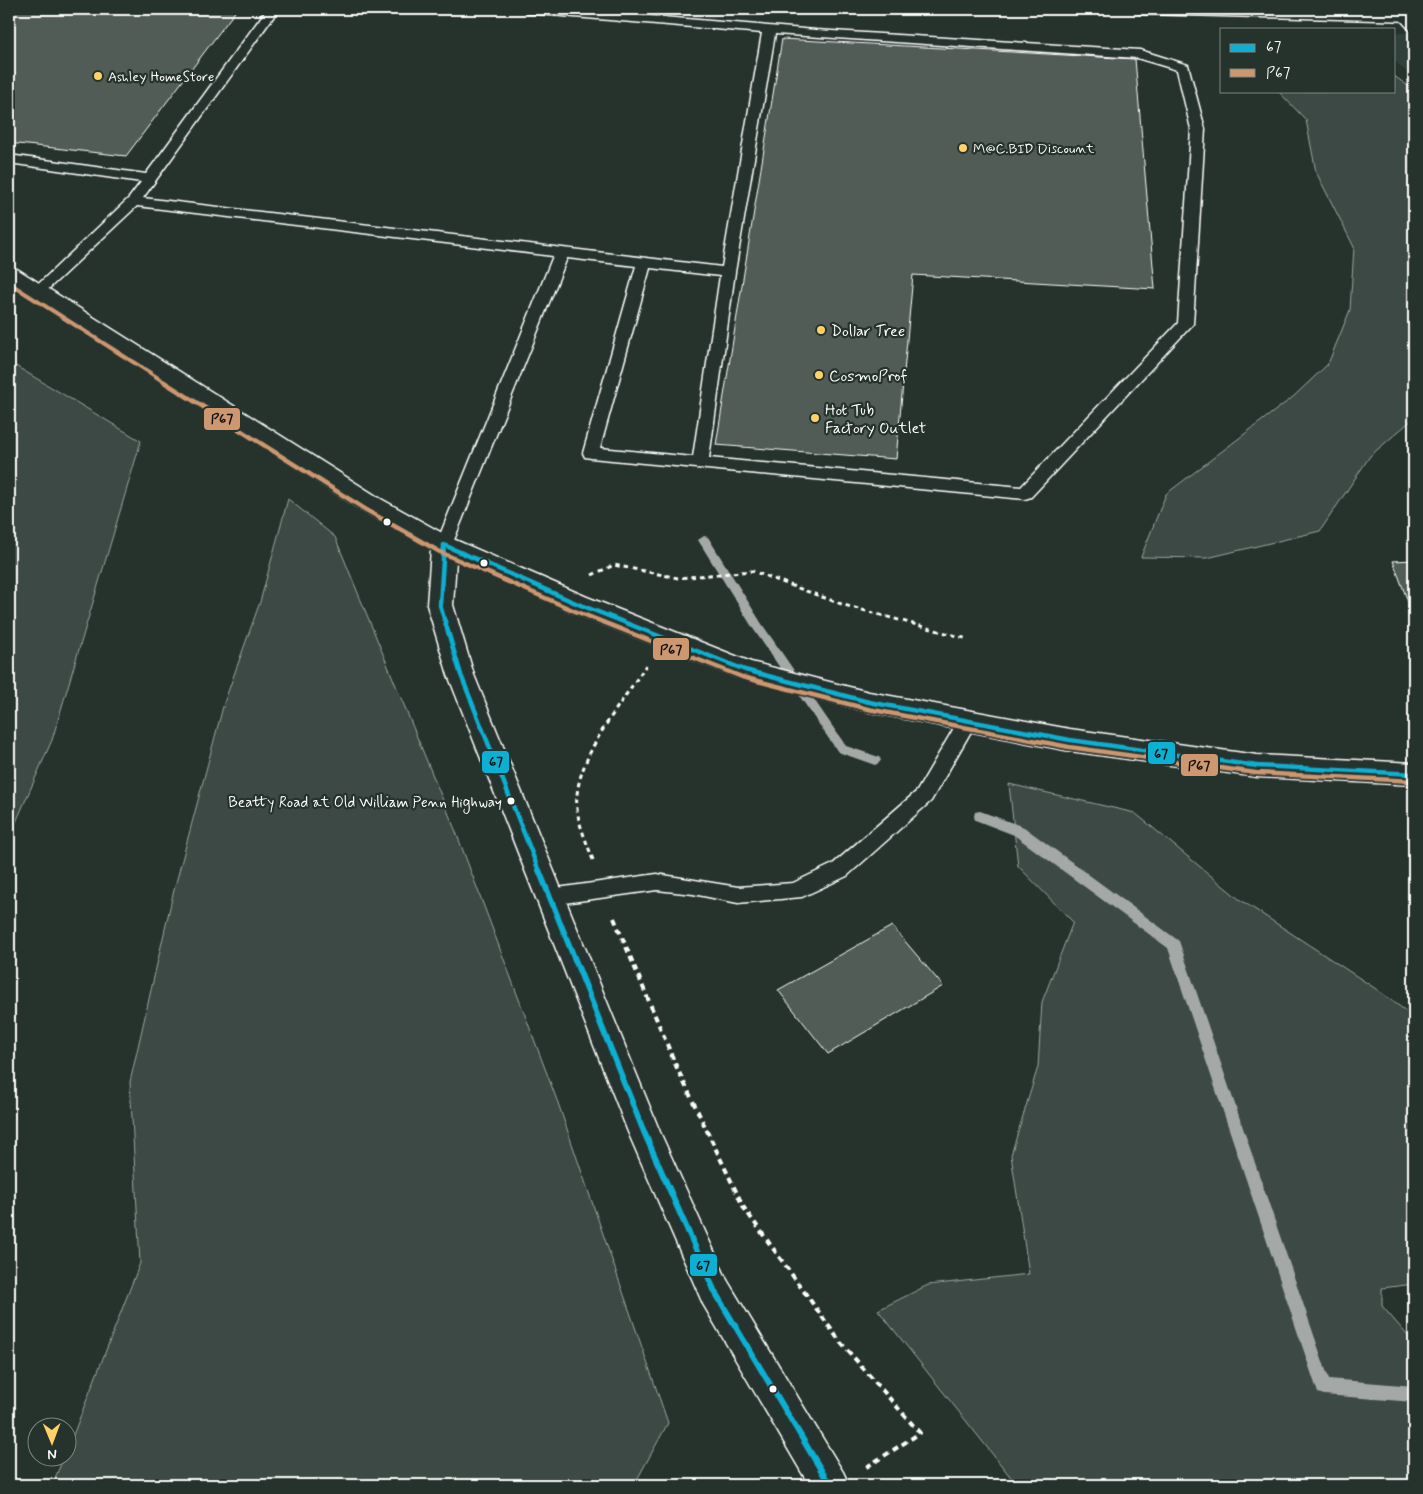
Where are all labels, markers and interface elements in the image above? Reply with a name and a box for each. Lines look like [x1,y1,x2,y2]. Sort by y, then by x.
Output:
legend [1220,28,1396,92]
text: 67 [1266,38,1282,58]
text: P67 [1266,64,1291,84]
place label: Ashley HomeStore [108,68,214,86]
marker: Ashley HomeStore [92,70,104,82]
place label: M@C.BID Discount [973,140,1095,158]
marker: M@C.BID Discount [957,142,969,154]
place label: Dollar Tree [831,321,905,342]
marker: Dollar Tree [815,324,827,336]
place label: CosmoProf [829,366,908,387]
marker: CosmoProf [813,369,825,381]
place label: Hot Tub Factory Outlet [825,400,927,439]
line badge: P67 [203,407,241,431]
text: P67 [211,410,233,428]
marker: Hot Tub Factory Outlet [809,412,821,424]
unlabelled marker [382,517,392,527]
unlabelled marker [479,558,489,568]
line badge: P67 [652,637,690,661]
text: P67 [660,641,682,659]
line badge: 67 [1147,741,1176,765]
text: 67 [1154,745,1168,763]
line badge: 67 [481,750,510,774]
text: 67 [489,753,503,771]
line badge: P67 [1180,753,1219,777]
text: P67 [1188,757,1210,775]
place label: Beatty Road at Old William Penn Highway [228,793,502,814]
marker: Beatty Road at Old William Penn Highway [506,796,516,806]
line badge: 67 [689,1253,718,1277]
text: 67 [696,1257,710,1275]
unlabelled marker [768,1384,778,1394]
north arrow [28,1416,78,1466]
text: N [47,1445,57,1463]

